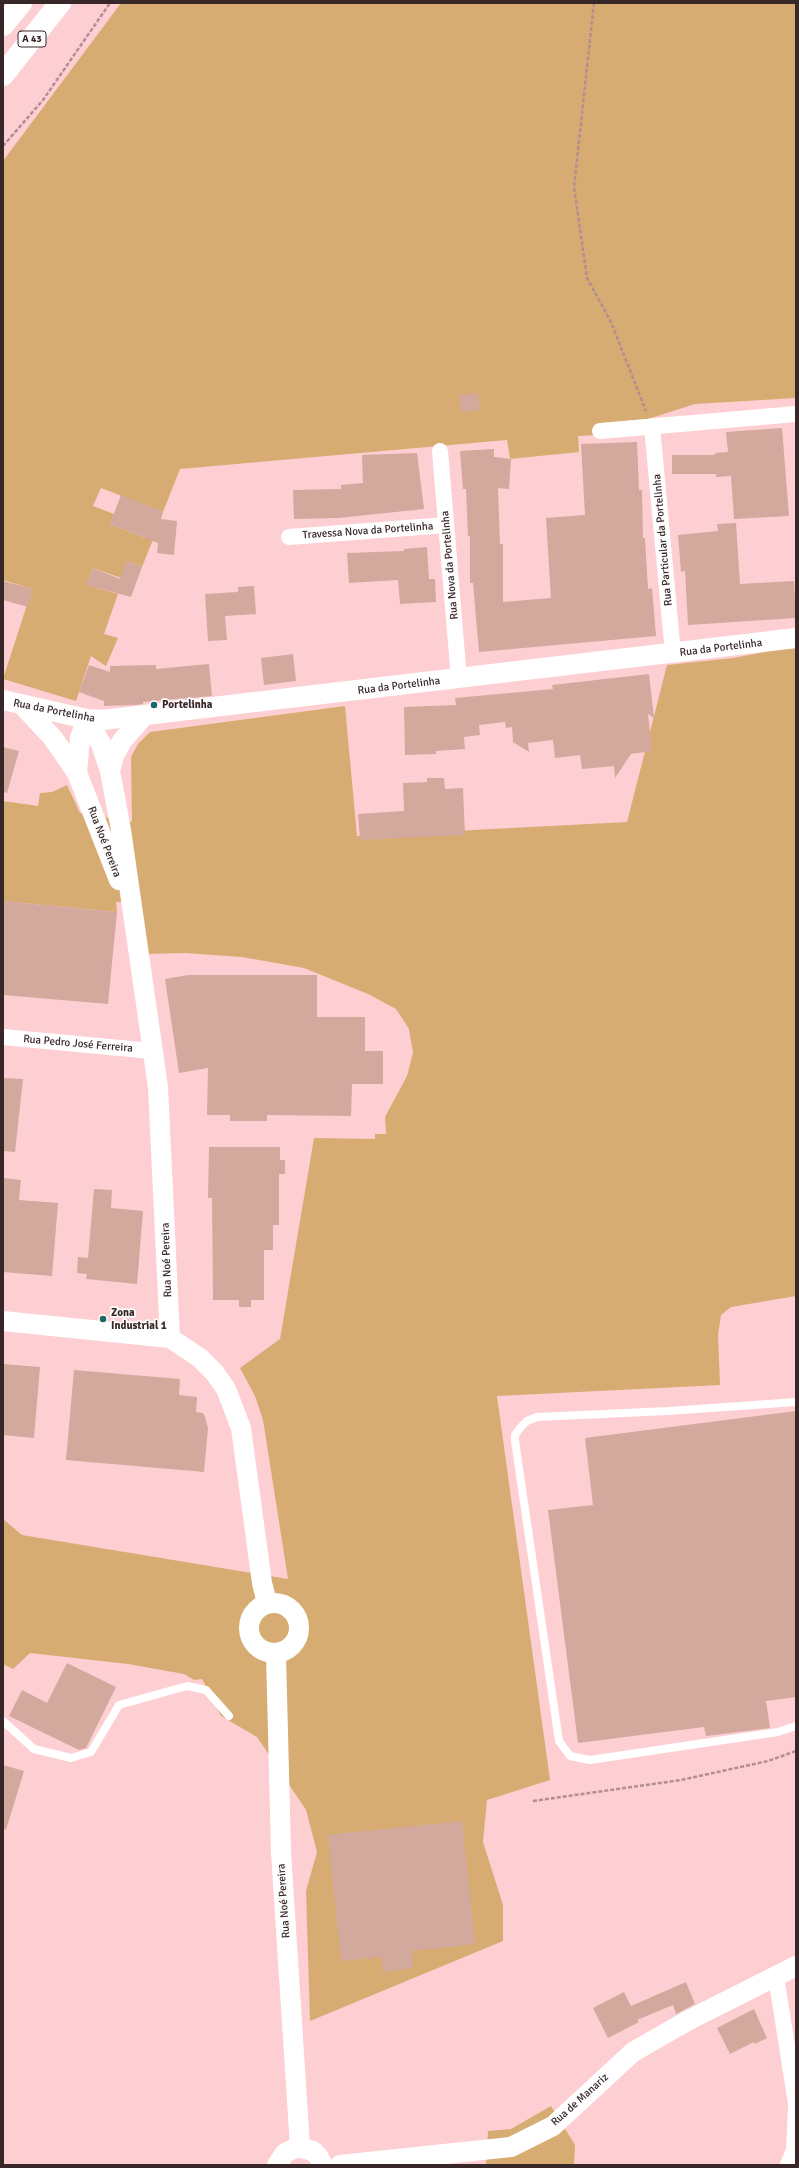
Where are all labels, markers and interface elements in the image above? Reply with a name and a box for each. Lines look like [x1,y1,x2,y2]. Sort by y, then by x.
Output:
road number: A 43 [18,31,46,47]
street label: Rua Particular da Portelinha [651,473,675,607]
street label: Rua Nova da Portelinha [439,510,461,620]
street label: Travessa Nova da Portelinha [302,520,434,542]
street label: Rua da Portelinha [679,636,763,660]
street label: Rua da Portelinha [357,674,441,698]
street label: Rua da Portelinha [12,697,96,725]
place label: Portelinha [162,698,212,712]
marker: Portelinha [149,700,159,710]
street label: Rua Noé Pereira [84,805,124,879]
street label: Rua Pedro José Ferreira [23,1033,133,1055]
street label: Rua Noé Pereira [159,1222,175,1298]
place label: Zona Industrial 1 [111,1306,167,1332]
marker: Zona Industrial 1 [98,1314,108,1324]
street label: Rua Noé Pereira [275,1863,293,1939]
street label: Rua de Manariz [549,2071,611,2129]

